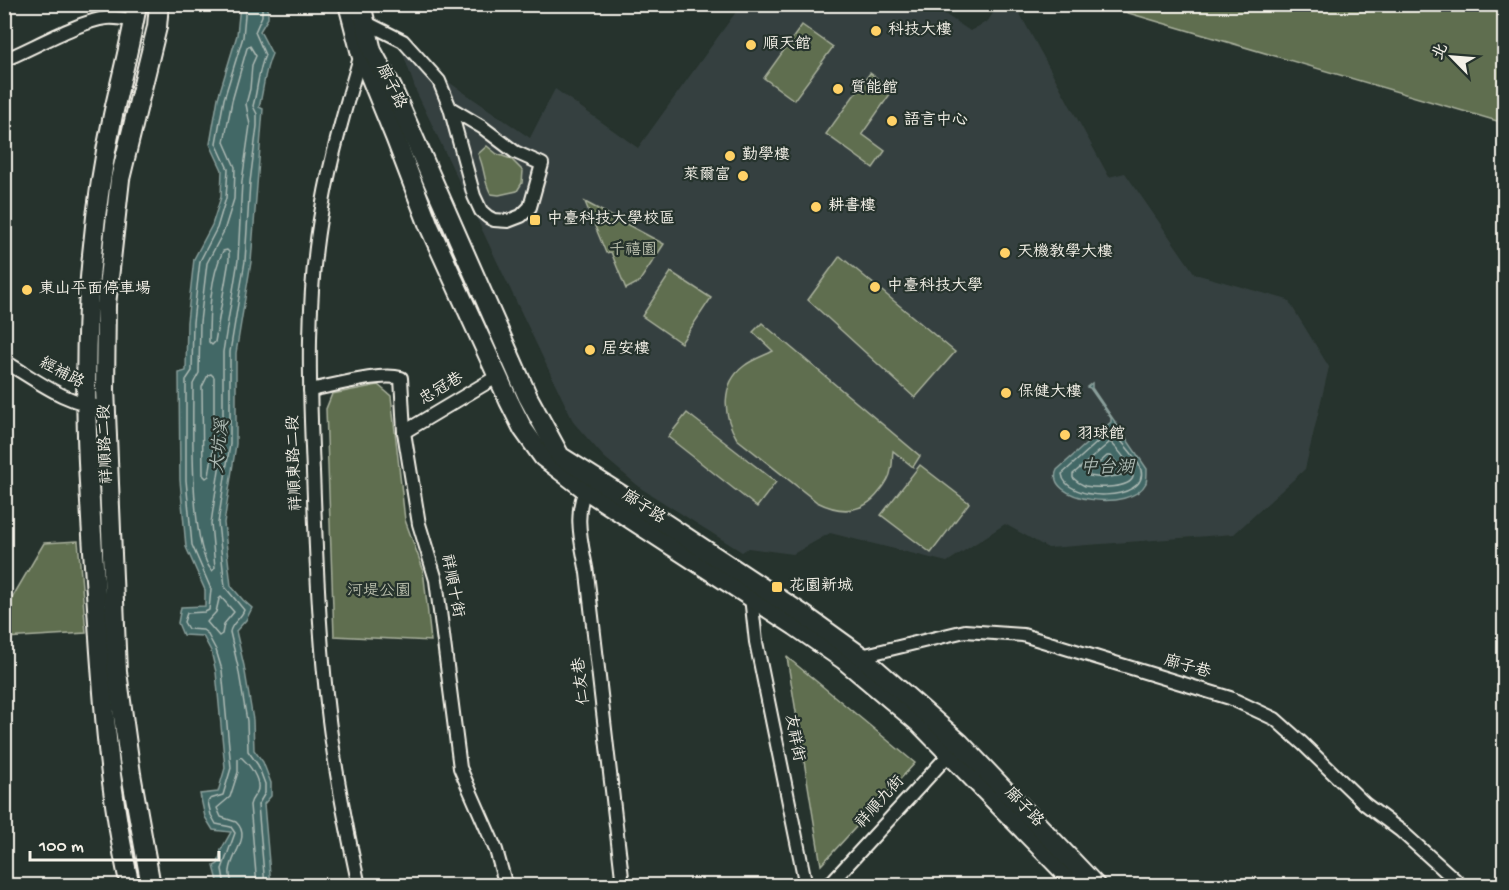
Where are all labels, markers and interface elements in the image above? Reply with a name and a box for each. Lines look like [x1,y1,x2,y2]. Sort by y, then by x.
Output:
place label: 科技大樓 [888,21,952,41]
marker: 科技大樓 [869,24,883,38]
north arrow [1422,27,1482,87]
place label: 順天館 [763,35,811,55]
marker: 順天館 [744,38,758,52]
text: 北 [1429,40,1454,63]
street label: 廍子路 [371,60,411,113]
place label: 質能館 [850,78,898,99]
marker: 質能館 [831,82,845,96]
place label: 語言中心 [904,110,968,131]
marker: 語言中心 [885,114,899,128]
place label: 勤學樓 [742,145,790,166]
marker: 勤學樓 [723,149,737,163]
place label: 萊爾富 [683,165,731,186]
marker: 萊爾富 [736,169,750,183]
place label: 耕書樓 [828,196,876,217]
marker: 耕書樓 [809,200,823,214]
place label: 中臺科技大學校區 [547,209,675,230]
marker: 中臺科技大學校區 [528,213,542,227]
park label: 千禧園 [609,241,657,261]
place label: 天機教學大樓 [1017,242,1113,263]
marker: 天機教學大樓 [998,246,1012,260]
place label: 中臺科技大學 [887,276,983,297]
place label: 東山平面停車場 [39,279,151,300]
marker: 中臺科技大學 [868,280,882,294]
marker: 東山平面停車場 [20,283,34,297]
place label: 居安樓 [602,340,650,360]
marker: 居安樓 [583,343,597,357]
street label: 經補路 [35,353,88,394]
street label: 忠冠巷 [415,368,467,411]
place label: 保健大樓 [1018,383,1082,403]
marker: 保健大樓 [999,386,1013,400]
street label: 祥順路二段 [94,404,118,484]
street label: 祥順東路二段 [283,415,307,511]
water label: 大坑溪 [207,417,234,474]
place label: 羽球館 [1077,424,1125,445]
marker: 羽球館 [1058,428,1072,442]
water label: 中台湖 [1080,457,1136,479]
street label: 廍子路 [618,485,669,529]
street label: 祥順十街 [436,553,467,619]
place label: 花園新城 [789,577,853,597]
marker: 花園新城 [770,580,784,594]
park label: 河堤公園 [347,582,411,602]
street label: 廍子巷 [1161,650,1213,684]
street label: 仁友巷 [569,656,595,706]
street label: 友祥街 [779,712,809,763]
street label: 祥順九街 [852,772,909,833]
street label: 廍子路 [999,783,1048,832]
scale bar [30,824,219,862]
text: 100 m [38,837,84,858]

